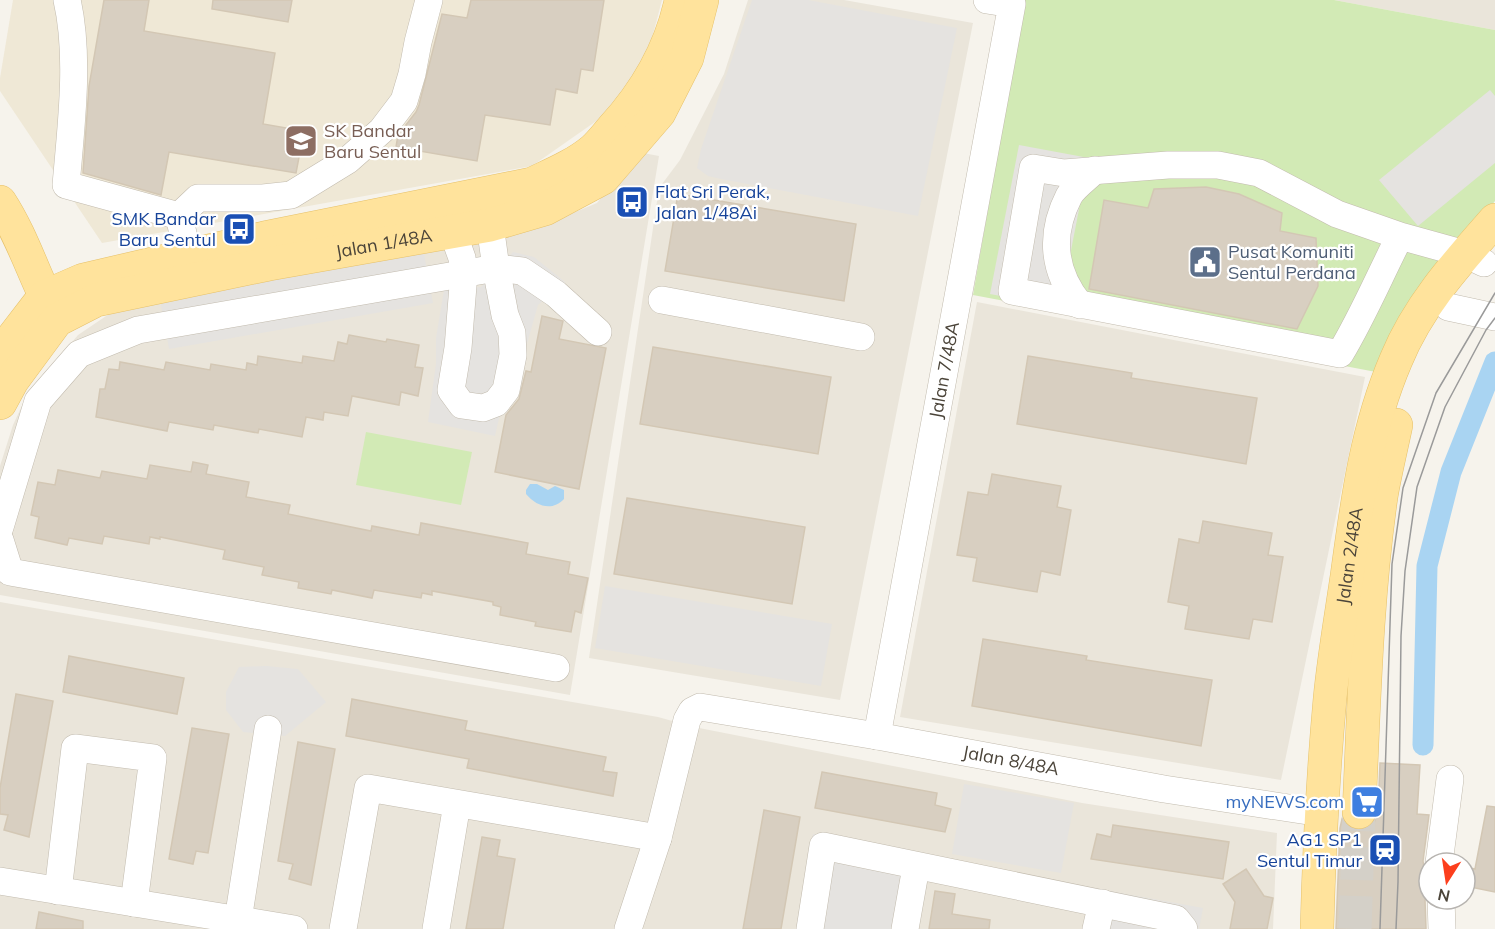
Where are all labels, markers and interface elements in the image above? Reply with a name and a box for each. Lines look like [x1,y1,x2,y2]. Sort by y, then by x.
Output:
place label: SK Bandar Baru Sentul [324,119,421,163]
school or university icon: SK Bandar Baru Sentul [283,123,319,159]
place label: Flat Sri Perak, Jalan 1/48Ai [655,180,770,224]
bus stop icon: Flat Sri Perak, Jalan 1/48Ai [614,184,650,220]
place label: SMK Bandar Baru Sentul [112,207,216,251]
bus stop icon: SMK Bandar Baru Sentul [221,211,257,247]
street label: Jalan 1/48A [334,223,434,263]
place label: Pusat Komuniti Sentul Perdana [1228,240,1356,284]
public building icon: Pusat Komuniti Sentul Perdana [1187,244,1223,280]
street label: Jalan 7/48A [924,320,964,420]
street label: Jalan 2/48A [1331,505,1368,606]
street label: Jalan 8/48A [961,740,1061,780]
supermarket icon: myNEWS.com [1349,784,1385,820]
place label: myNEWS.com [1225,790,1344,813]
place label: AG1 SP1 Sentul Timur [1257,828,1362,872]
station icon: AG1 SP1 Sentul Timur [1367,832,1403,868]
north arrow [1417,851,1477,911]
text: N [1436,885,1452,907]

